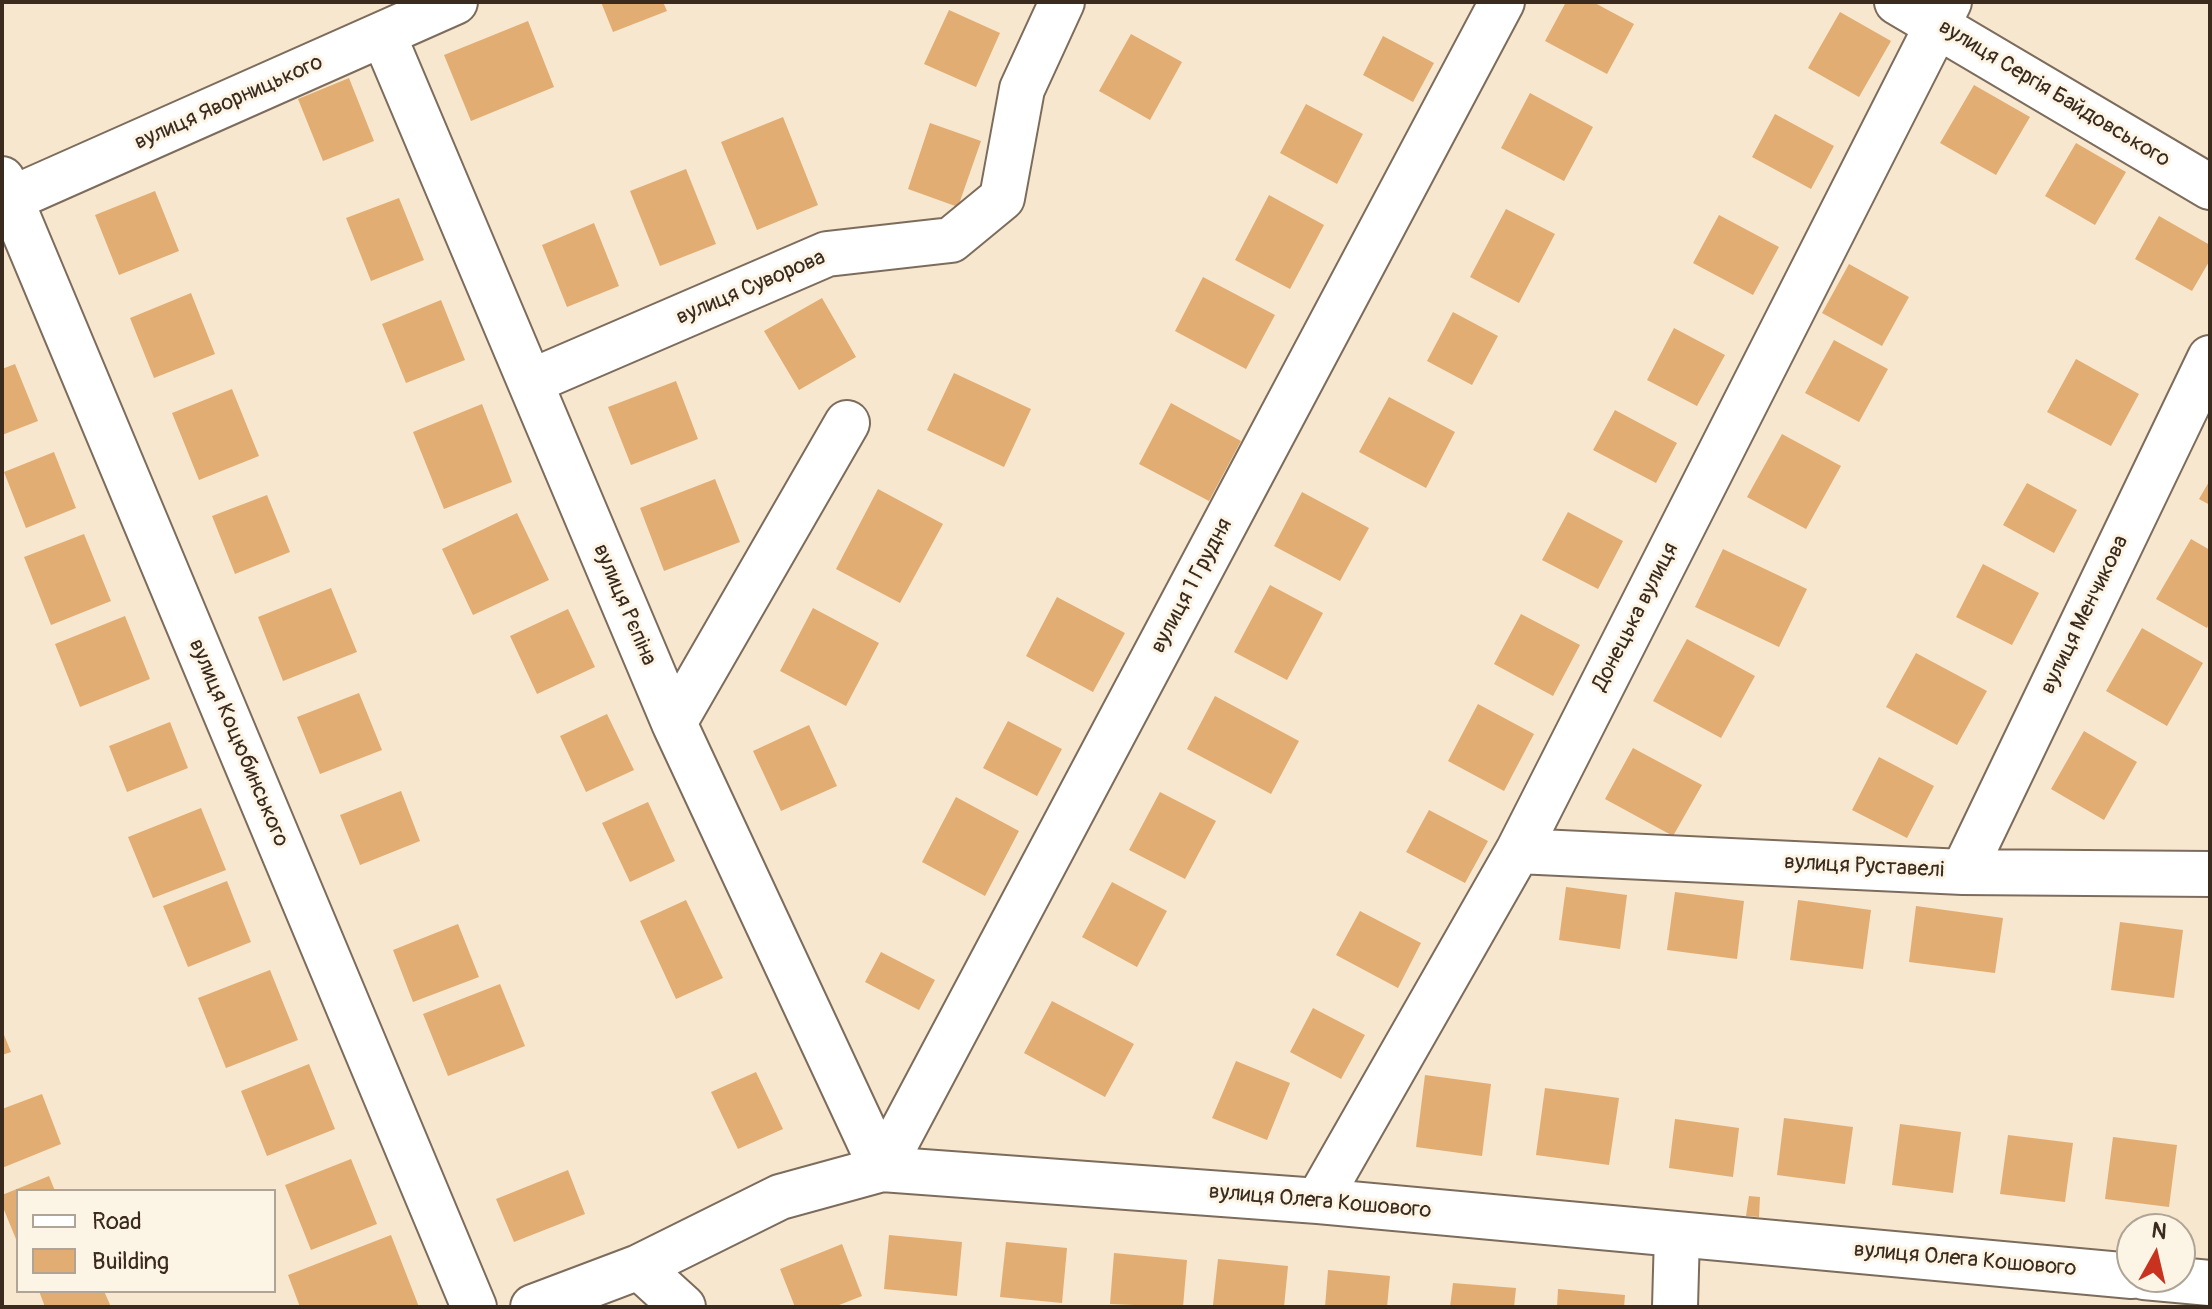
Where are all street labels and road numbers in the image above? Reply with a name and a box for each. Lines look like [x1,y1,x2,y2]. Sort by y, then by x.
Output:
street label: вулиця Сергія Байдовського [1933,14,2175,174]
street label: вулиця Яворницького [131,50,327,156]
street label: вулиця Суворова [673,245,829,331]
street label: вулиця 1 Грудня [1145,514,1239,658]
street label: вулиця Менчикова [2035,531,2135,699]
street label: Донецька вулиця [1587,538,1685,696]
street label: вулиця Рєпіна [587,540,661,670]
street label: вулиця Коцюбинського [182,635,294,851]
street label: вулиця Руставелі [1783,850,1945,884]
street label: вулиця Олега Кошового [1208,1179,1432,1225]
street label: вулиця Олега Кошового [1853,1237,2077,1283]

